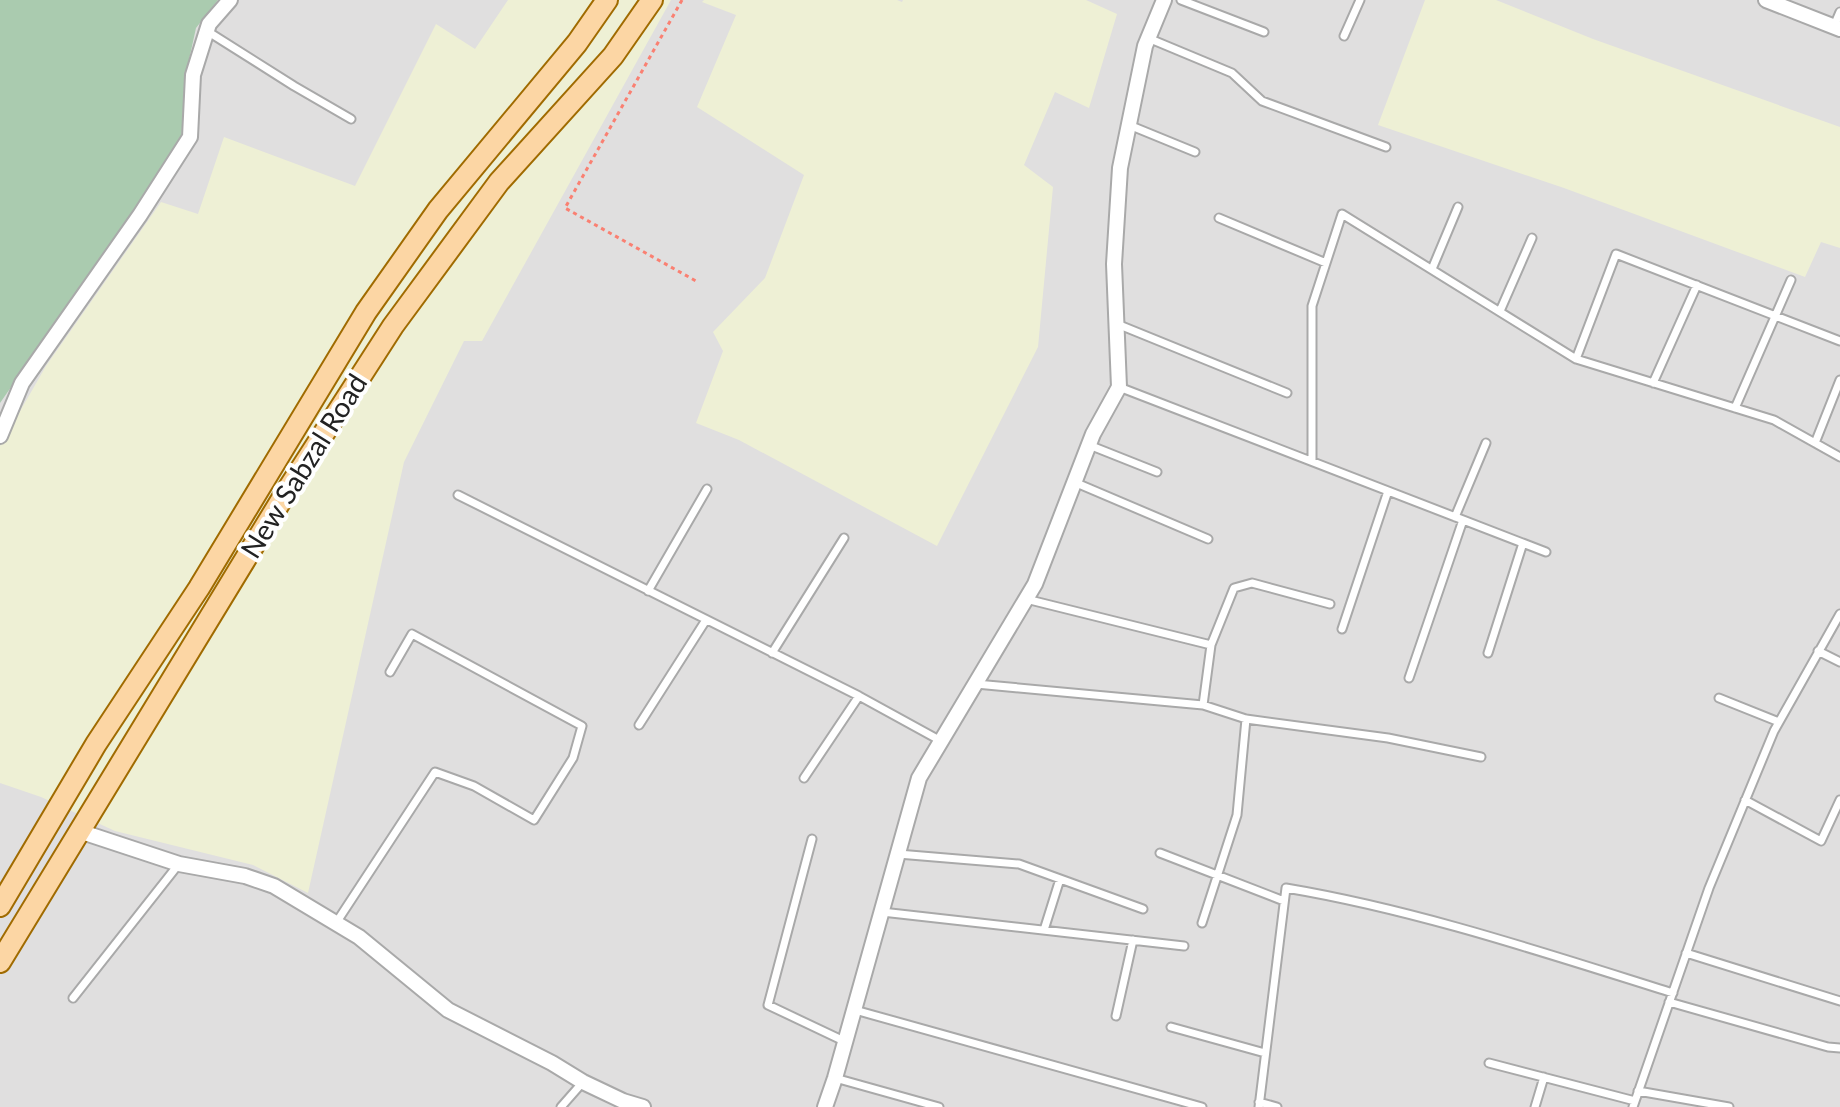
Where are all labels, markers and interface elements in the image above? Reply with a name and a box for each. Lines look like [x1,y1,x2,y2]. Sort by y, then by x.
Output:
street label: New Sabzal Road [233,367,373,564]

